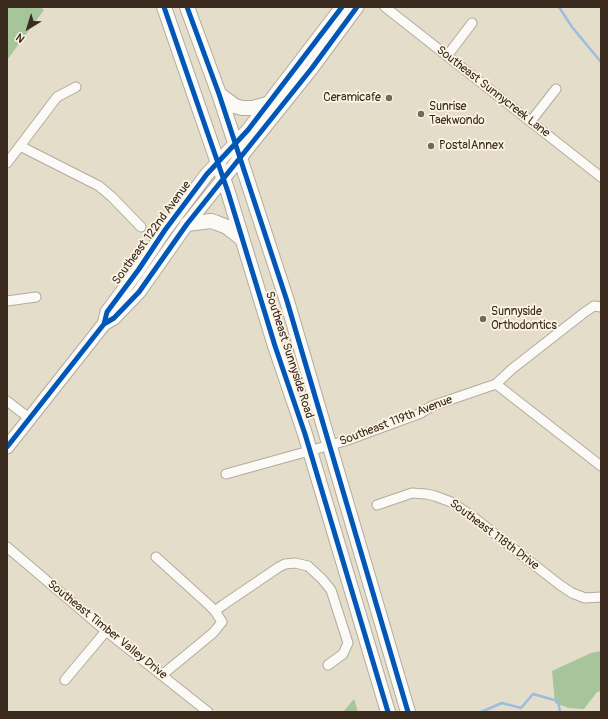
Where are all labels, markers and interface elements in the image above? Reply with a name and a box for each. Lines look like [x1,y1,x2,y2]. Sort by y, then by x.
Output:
north arrow [8,8,48,48]
text: N [13,30,27,45]
street label: Southeast Sunnycreek Lane [433,43,553,141]
place label: Ceramicafe [323,91,381,105]
marker: Ceramicafe [384,93,394,103]
place label: Sunrise Taekwondo [429,100,485,128]
marker: Sunrise Taekwondo [416,109,426,119]
place label: PostalAnnex [439,139,504,153]
marker: PostalAnnex [426,141,436,151]
street label: Southeast 122nd Avenue [110,178,194,288]
street label: Southeast Sunnyside Road [262,290,316,420]
place label: Sunnyside Orthodontics [491,305,557,333]
marker: Sunnyside Orthodontics [478,314,488,324]
street label: Southeast 119th Avenue [338,393,454,449]
street label: Southeast 118th Drive [446,497,542,573]
street label: Southeast Timber Valley Drive [44,577,170,683]

